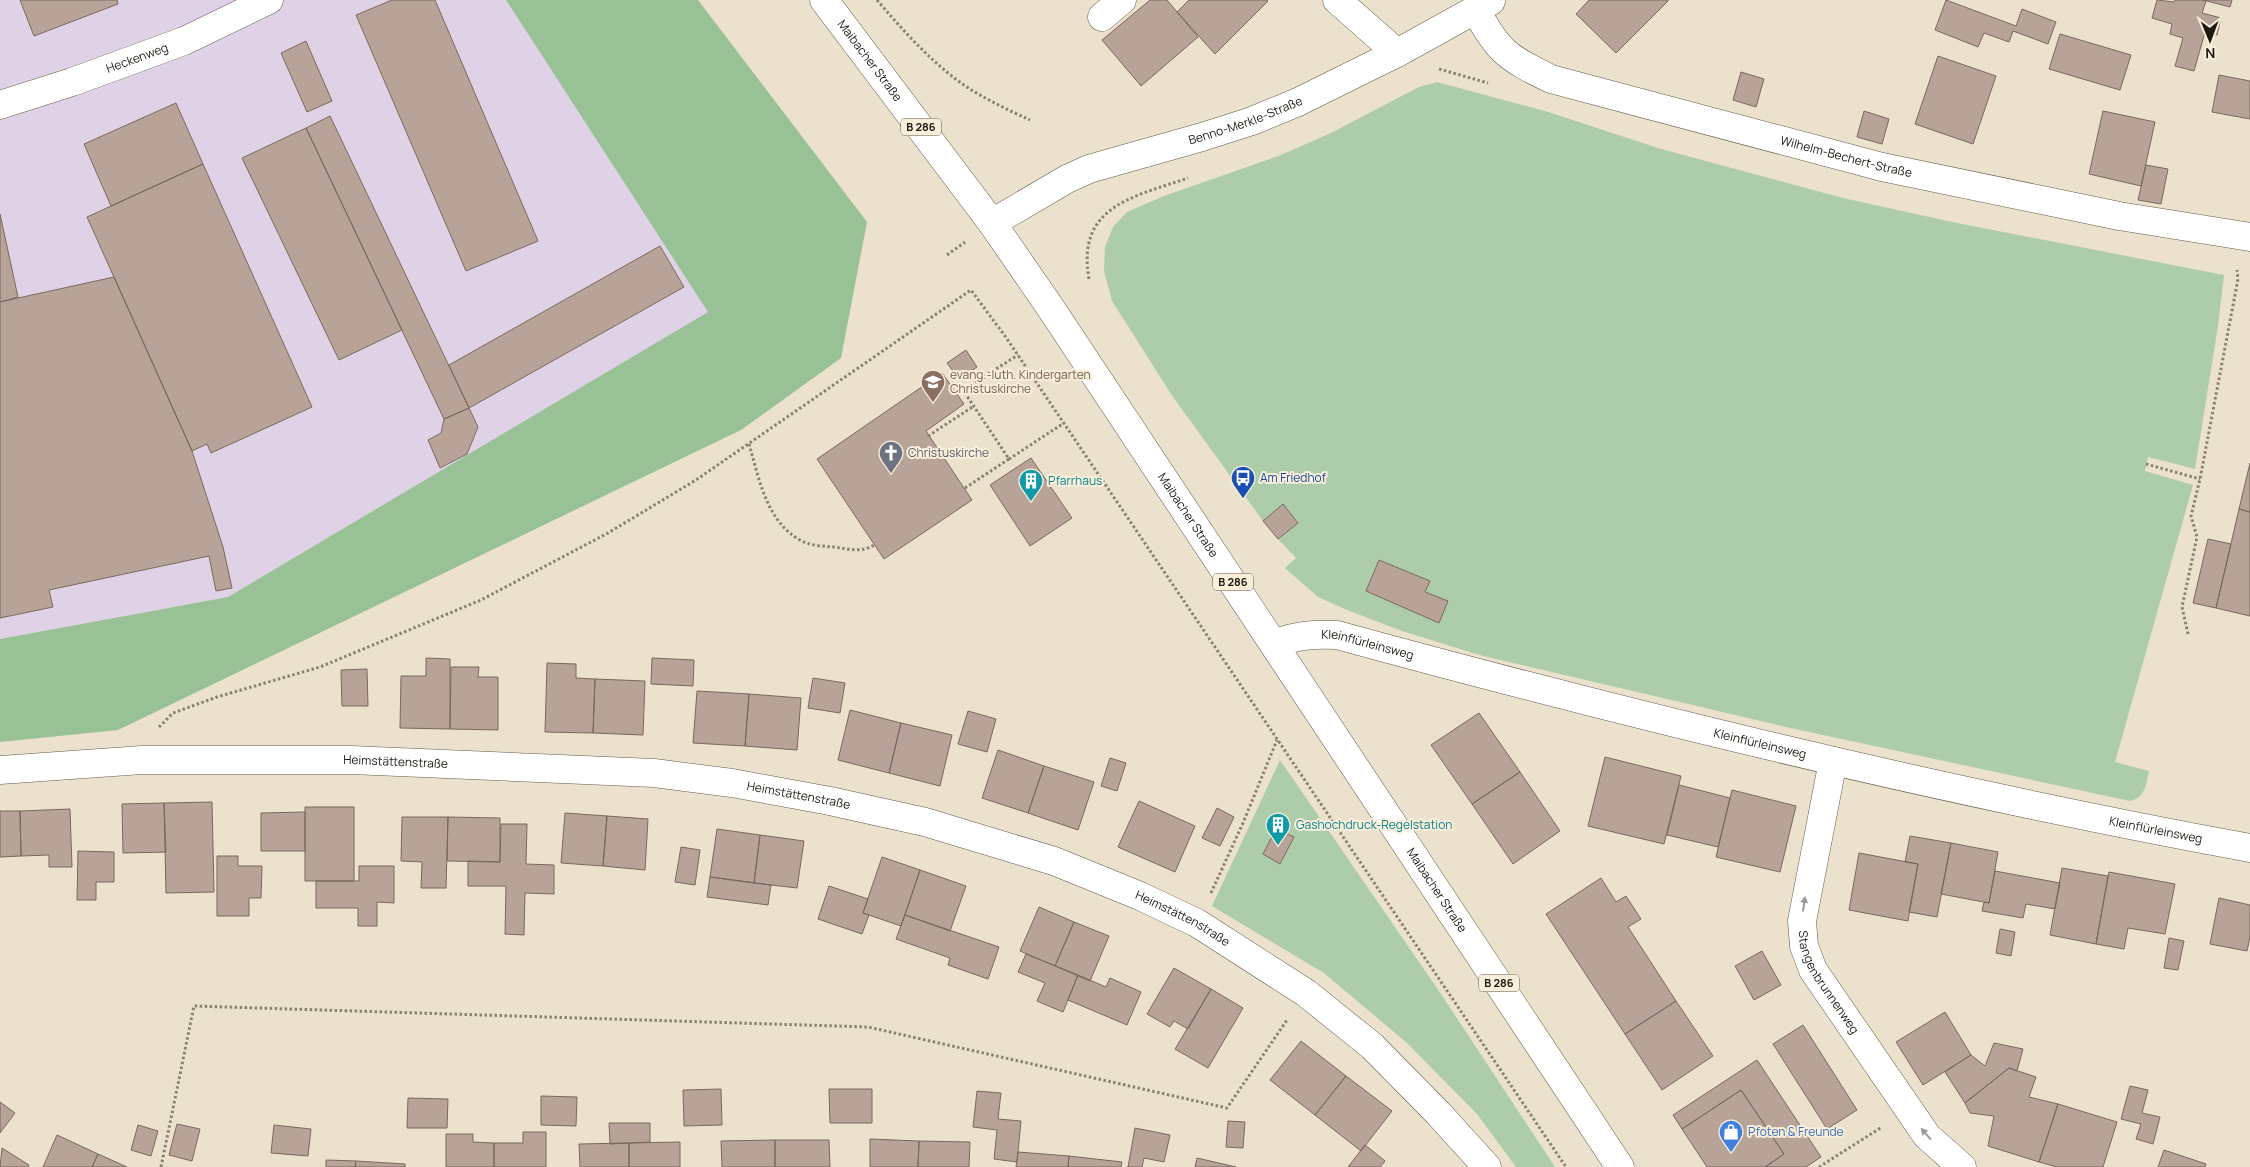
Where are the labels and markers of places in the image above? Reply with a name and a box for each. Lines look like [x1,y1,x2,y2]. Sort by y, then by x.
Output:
place label: evang.-luth. Kindergarten Christuskirche [950,366,1091,397]
school or university icon: evang.-luth. Kindergarten Christuskirche [920,369,946,403]
church icon: Christuskirche [878,440,904,474]
place label: Christuskirche [908,444,989,461]
bus stop icon: Am Friedhof [1230,465,1256,499]
building icon: Pfarrhaus [1018,468,1044,502]
place label: Am Friedhof [1260,469,1327,486]
place label: Pfarrhaus [1048,472,1102,489]
building icon: Gashochdruck-Regelstation [1265,812,1291,846]
place label: Gashochdruck-Regelstation [1296,816,1452,833]
shop icon: Pfoten & Freunde [1718,1119,1744,1153]
place label: Pfoten & Freunde [1748,1123,1844,1140]

